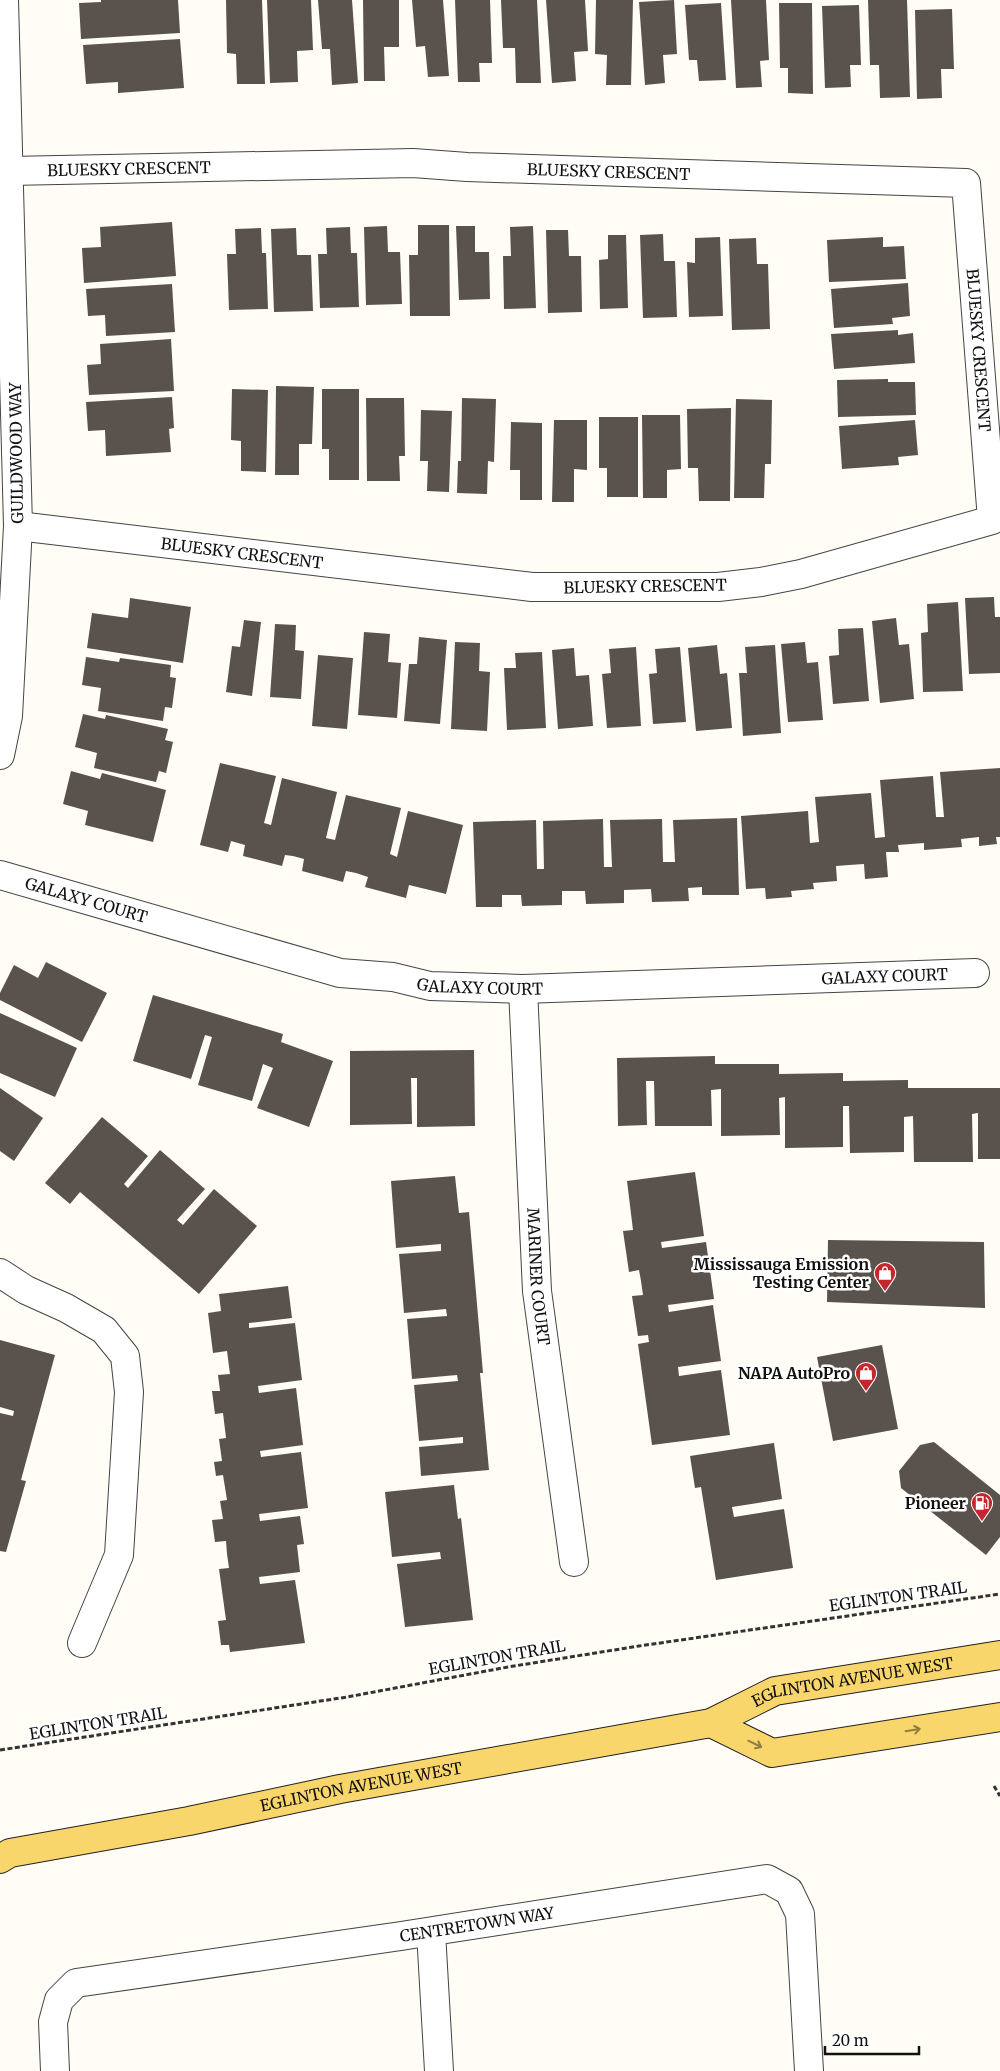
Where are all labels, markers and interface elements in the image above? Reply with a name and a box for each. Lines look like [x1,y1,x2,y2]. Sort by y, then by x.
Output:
street label: BLUESKY CRESCENT [47,157,211,180]
street label: BLUESKY CRESCENT [527,159,691,184]
street label: BLUESKY CRESCENT [963,268,995,432]
street label: GUILDWOOD WAY [5,382,27,524]
street label: BLUESKY CRESCENT [160,533,324,573]
street label: BLUESKY CRESCENT [563,575,727,597]
street label: GALAXY COURT [23,873,150,927]
street label: GALAXY COURT [821,964,948,988]
street label: GALAXY COURT [415,973,543,999]
street label: MARINER COURT [523,1207,554,1347]
place label: Mississauga Emission Testing Center [694,1254,870,1292]
shop icon: Mississauga Emission Testing Center [873,1261,897,1292]
shop icon: NAPA AutoPro [854,1361,878,1392]
place label: NAPA AutoPro [738,1363,850,1383]
fuel station icon: Pioneer [970,1491,994,1522]
place label: Pioneer [905,1493,967,1513]
street label: EGLINTON TRAIL [828,1576,968,1616]
street label: EGLINTON TRAIL [427,1635,567,1679]
street label: EGLINTON AVENUE WEST [748,1653,955,1711]
street label: EGLINTON TRAIL [28,1702,168,1744]
one-way arrow [905,1725,921,1735]
one-way arrow [747,1740,762,1750]
street label: EGLINTON AVENUE WEST [258,1757,464,1816]
street label: CENTRETOWN WAY [398,1902,556,1946]
scale bar [825,2024,919,2056]
text: 20 m [832,2031,869,2050]

